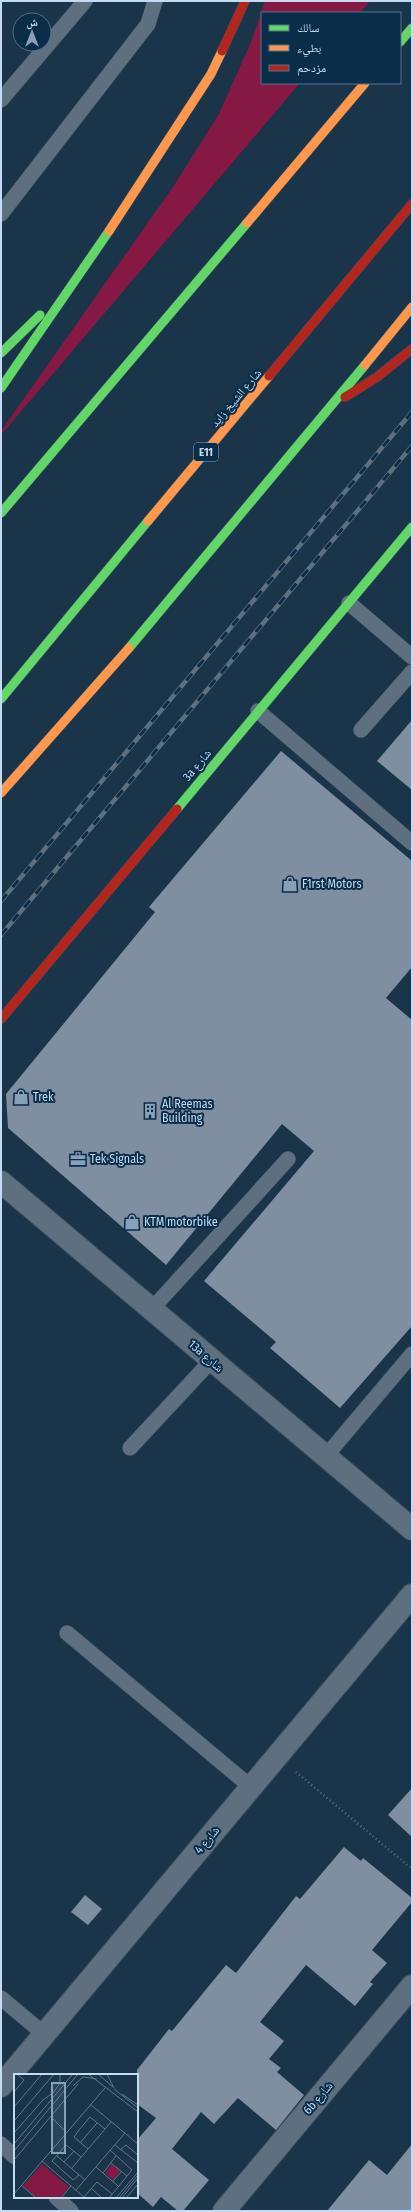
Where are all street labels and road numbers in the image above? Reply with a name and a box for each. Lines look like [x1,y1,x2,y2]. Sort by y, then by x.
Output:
street label: شارع الشيخ زايد [208,366,265,430]
road number: E11 [194,443,218,461]
street label: 3a شارع [180,746,215,784]
street label: 13a شارع [185,1337,226,1376]
street label: شارع 4 [192,1823,223,1857]
street label: 6b شارع [300,2079,336,2118]

